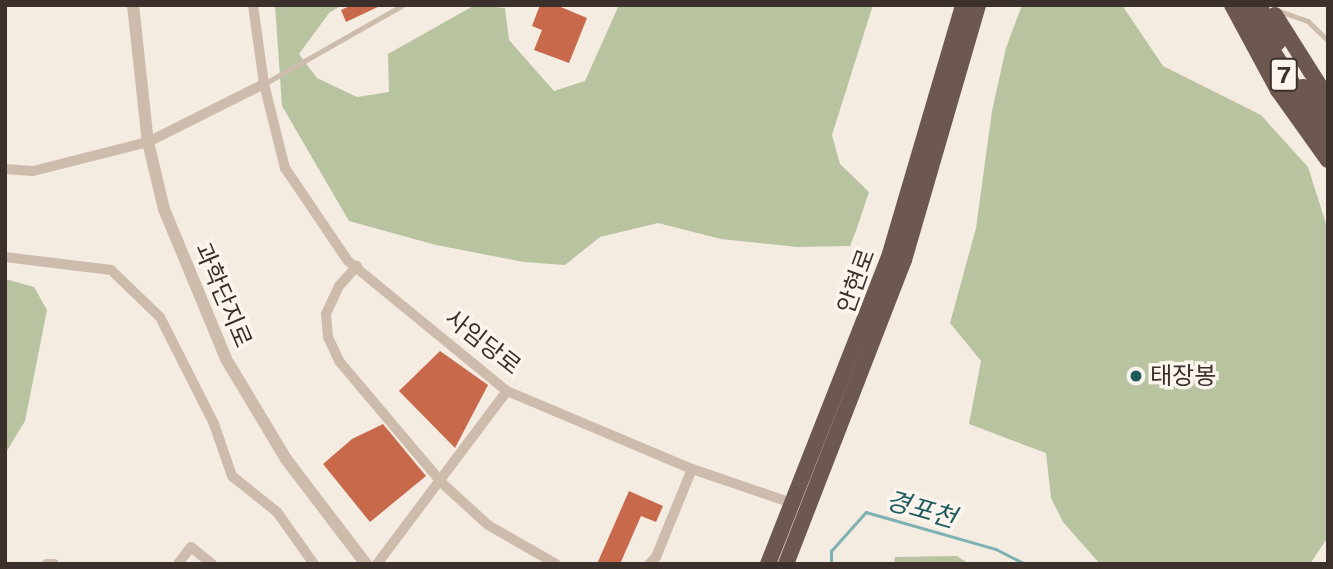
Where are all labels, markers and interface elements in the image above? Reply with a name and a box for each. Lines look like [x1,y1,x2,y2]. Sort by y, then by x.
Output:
road number: 7 [1268,55,1300,94]
street label: 과학단지로 [188,239,258,351]
street label: 안현로 [831,245,881,317]
street label: 사임당로 [439,303,527,381]
place label: 태장봉 [1150,362,1216,390]
marker: 태장봉 [1128,368,1144,384]
water label: 경포천 [882,484,960,534]

